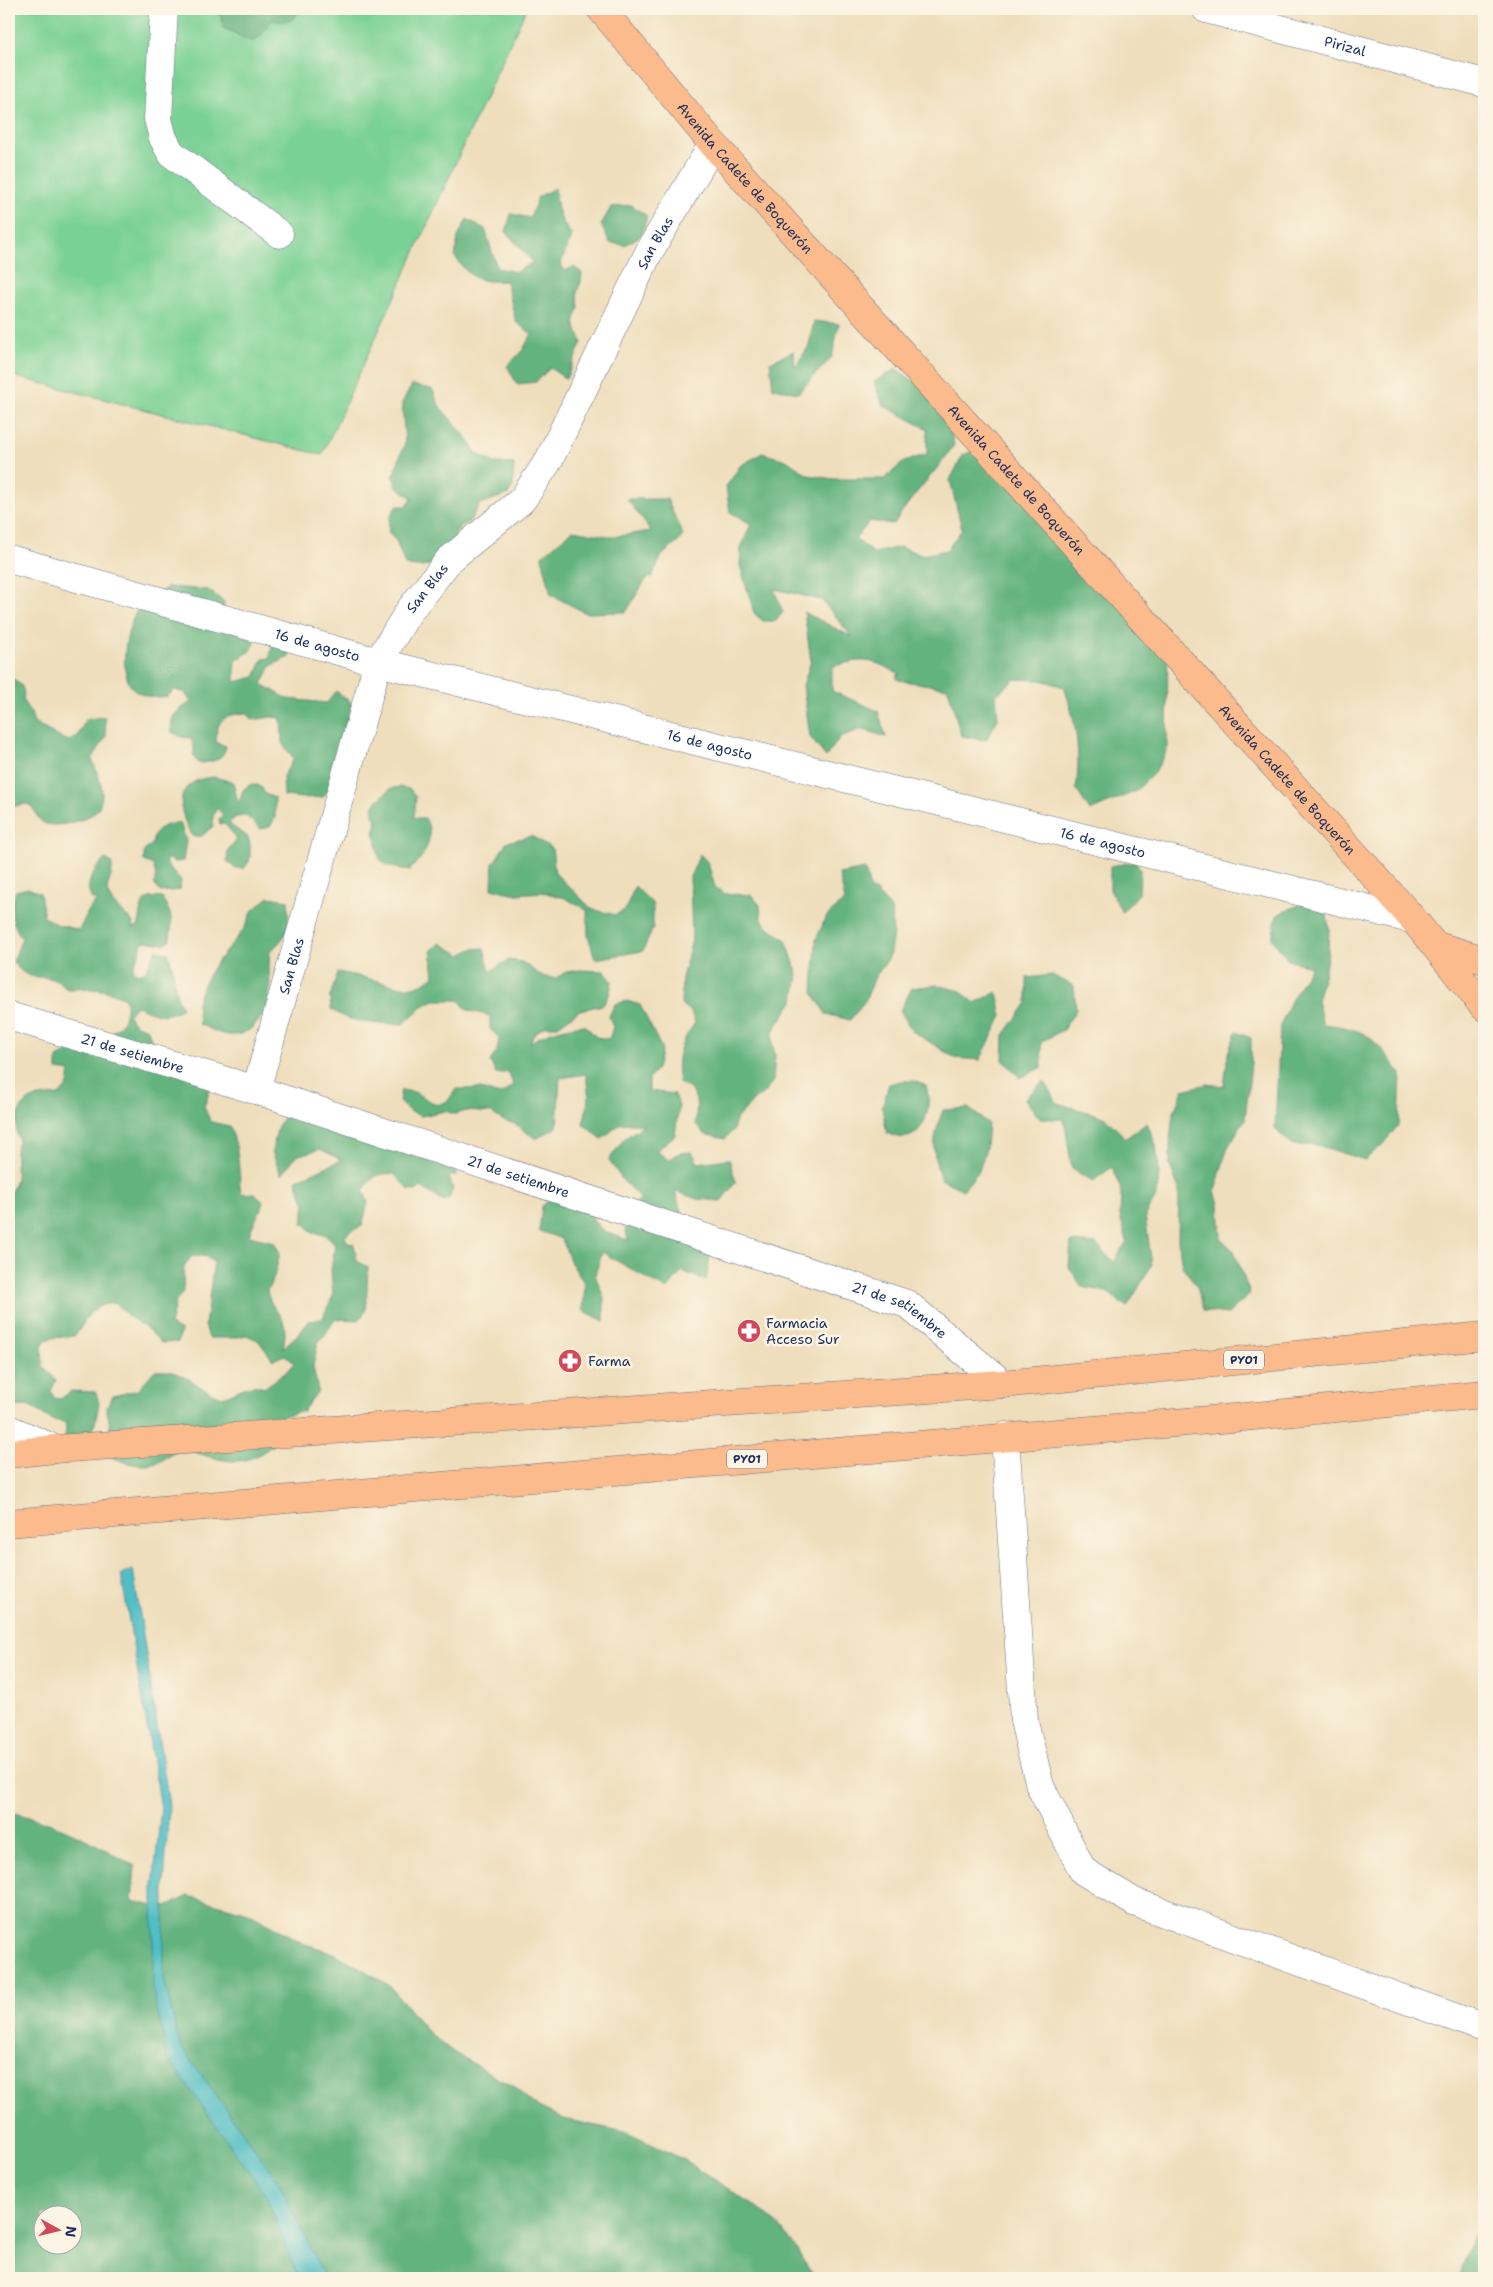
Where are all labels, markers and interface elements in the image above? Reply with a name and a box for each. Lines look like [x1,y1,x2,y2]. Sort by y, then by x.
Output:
street label: Pirizal [1322,32,1369,60]
street label: Avenida Cadete de Boquerón [673,99,817,258]
street label: San Blas [633,213,677,272]
street label: Avenida Cadete de Boquerón [944,401,1089,559]
street label: San Blas [402,560,452,616]
street label: 16 de agosto [273,625,362,665]
street label: Avenida Cadete de Boquerón [1215,701,1360,859]
street label: 16 de agosto [665,725,754,764]
street label: 16 de agosto [1058,823,1147,862]
street label: San Blas [275,935,308,996]
street label: 21 de setiembre [79,1029,186,1077]
street label: 21 de setiembre [465,1151,572,1202]
street label: 21 de setiembre [849,1277,951,1343]
place label: Farmacia Acceso Sur [766,1314,840,1348]
pharmacy icon: Farmacia Acceso Sur [736,1318,762,1344]
pharmacy icon: Farma [557,1348,583,1374]
road number: PY01 [1224,1350,1264,1370]
place label: Farma [588,1352,631,1370]
road number: PY01 [727,1450,767,1468]
north arrow [32,2204,82,2254]
text: N [61,2225,81,2239]

